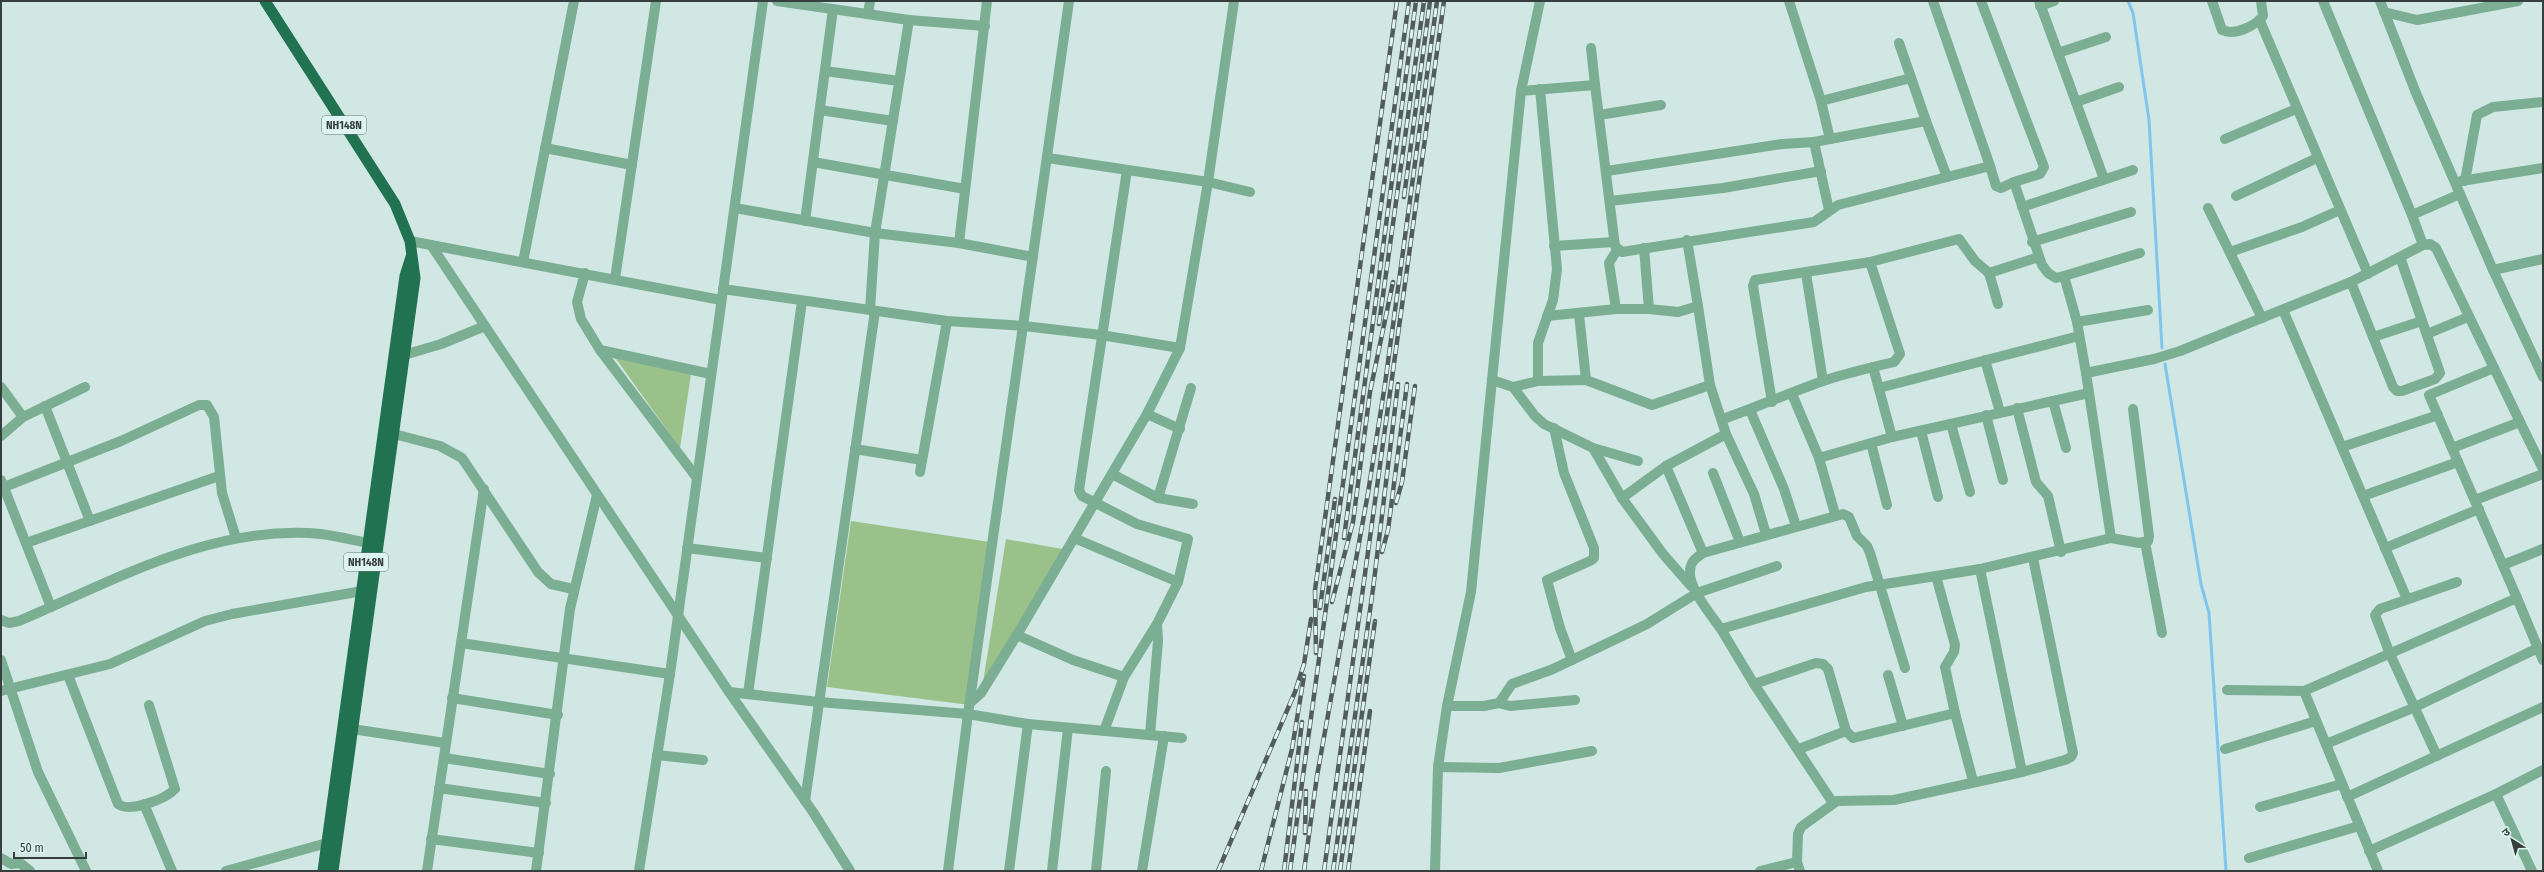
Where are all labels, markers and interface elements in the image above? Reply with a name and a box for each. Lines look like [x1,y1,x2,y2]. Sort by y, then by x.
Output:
road number: NH148N [322,116,366,134]
road number: NH148N [344,553,388,571]
north arrow [2492,820,2532,860]
text: उ [2500,825,2513,840]
scale bar [14,834,86,860]
text: 50 m [20,841,44,855]

